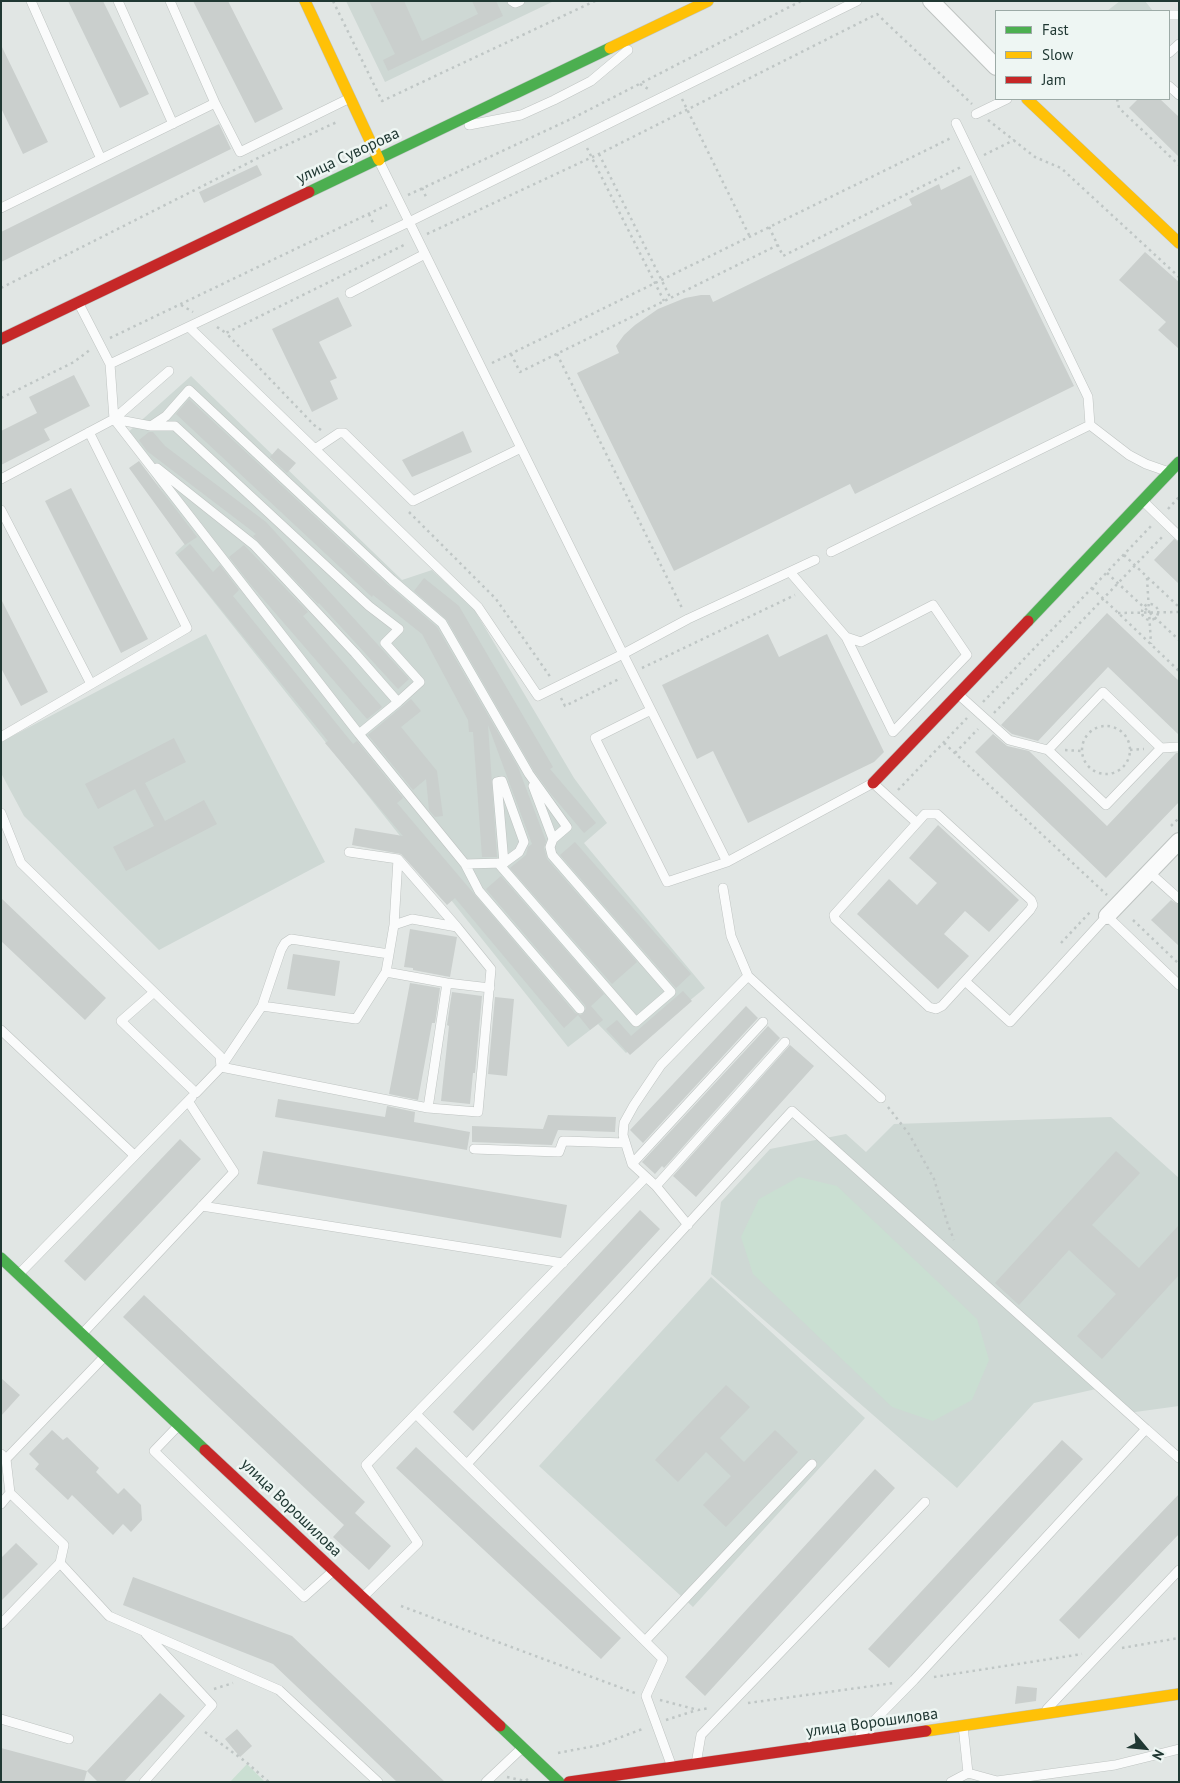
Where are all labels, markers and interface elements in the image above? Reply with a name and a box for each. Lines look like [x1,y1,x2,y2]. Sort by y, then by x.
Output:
legend [995,10,1170,100]
text: Fast [1042,20,1069,39]
text: Slow [1042,45,1073,64]
text: Jam [1042,70,1066,89]
street label: улица Суворова [294,124,402,188]
street label: улица Ворошилова [236,1455,346,1561]
street label: улица Ворошилова [805,1704,939,1742]
north arrow [1120,1723,1170,1773]
text: N [1148,1747,1168,1763]

